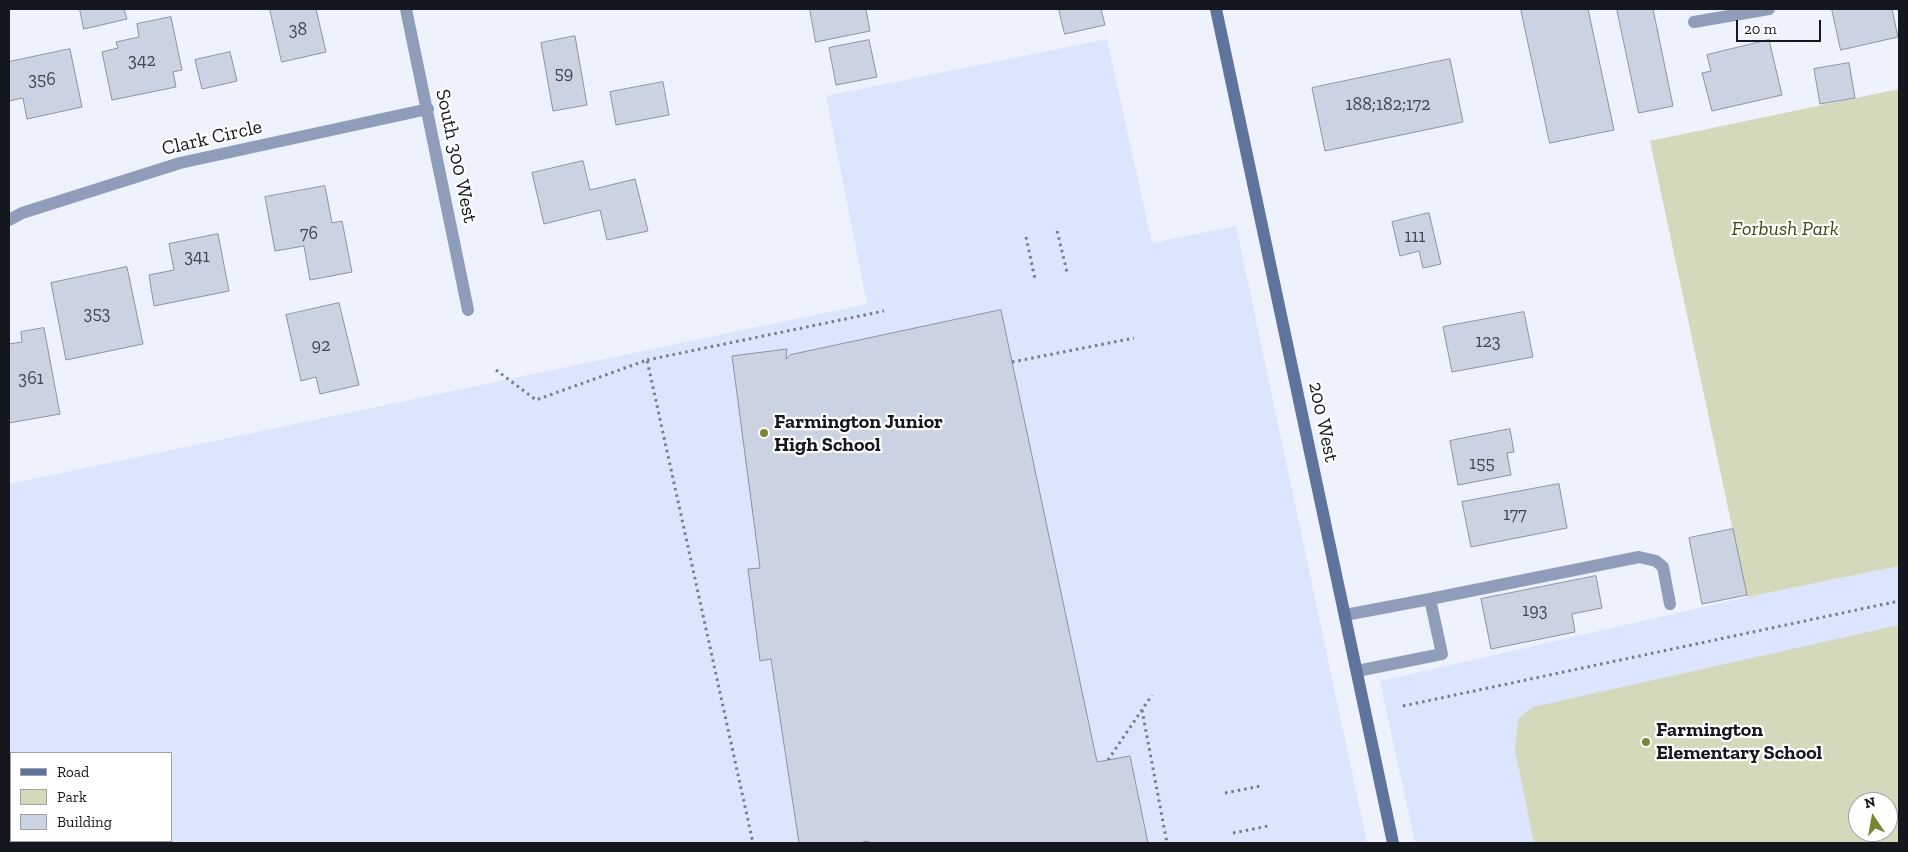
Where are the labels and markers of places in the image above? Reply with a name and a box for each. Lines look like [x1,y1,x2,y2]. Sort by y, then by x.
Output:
place label: Farmington Junior High School [774,410,943,457]
marker: Farmington Junior High School [758,427,770,439]
place label: Farmington Elementary School [1656,718,1822,765]
marker: Farmington Elementary School [1640,736,1652,748]

